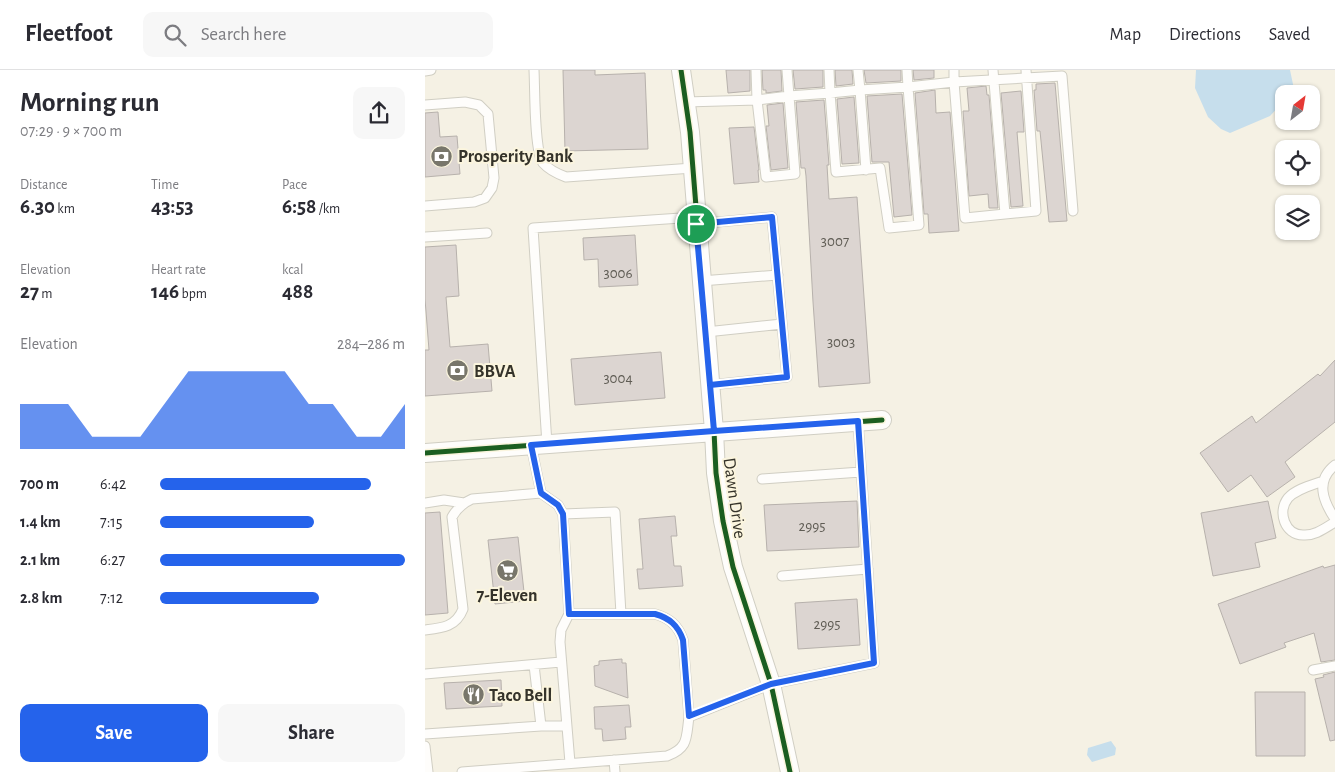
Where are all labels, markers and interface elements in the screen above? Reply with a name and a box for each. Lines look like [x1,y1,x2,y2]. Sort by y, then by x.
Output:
search box [143,12,493,57]
icon: search [161,21,189,49]
text: Fleetfoot [25,22,113,46]
text: Search here [201,25,287,44]
text: Map [1110,26,1141,44]
text: Directions [1169,26,1241,44]
text: Saved [1269,26,1310,44]
north arrow [1275,85,1320,130]
map controls [1275,85,1320,240]
button: share [353,87,405,139]
text: Morning run [20,89,160,117]
text: 07:29 · 9 × 700 m [20,123,122,139]
button: locate [1275,140,1320,185]
bank icon: Prosperity Bank [430,144,454,168]
place label: Prosperity Bank [458,148,573,166]
text: Distance [20,178,67,192]
text: Time [151,178,179,192]
text: Pace [282,178,307,192]
button: layers [1275,195,1320,240]
text: 6.30 [20,196,55,217]
text: 43:53 [151,196,194,217]
text: 6:58 [282,196,316,217]
text: km [55,202,75,216]
text: /km [316,202,340,216]
pin [675,203,717,245]
icon: arrive [682,210,710,238]
house number: 3007 [821,234,849,249]
text: Elevation [20,263,71,277]
text: Heart rate [151,263,206,277]
text: kcal [282,263,303,277]
house number: 3006 [603,266,633,281]
text: 27 [20,281,39,302]
text: 146 [151,281,179,302]
text: 488 [282,281,313,302]
text: m [39,287,52,301]
text: bpm [179,287,207,301]
house number: 3003 [827,335,855,350]
text: Elevation [20,336,78,352]
text: 284–286 m [337,336,405,352]
bank icon: BBVA [446,359,470,383]
place label: BBVA [474,363,516,381]
house number: 3004 [603,371,633,386]
street label: Dawn Drive [719,457,749,540]
text: 700 m [20,476,59,492]
text: 6:42 [100,476,126,492]
text: 1.4 km [20,514,61,530]
text: 7:15 [100,514,123,530]
house number: 2995 [798,519,826,534]
text: 2.1 km [20,552,60,568]
text: 6:27 [100,552,125,568]
supermarket icon: 7-Eleven [495,558,519,582]
place label: 7-Eleven [476,587,538,605]
text: 2.8 km [20,590,62,606]
text: 7:12 [100,590,123,606]
house number: 2995 [813,617,841,632]
restaurant icon: Taco Bell [461,683,485,707]
place label: Taco Bell [489,687,552,705]
button: Save [20,704,208,762]
button: Share [218,704,405,762]

